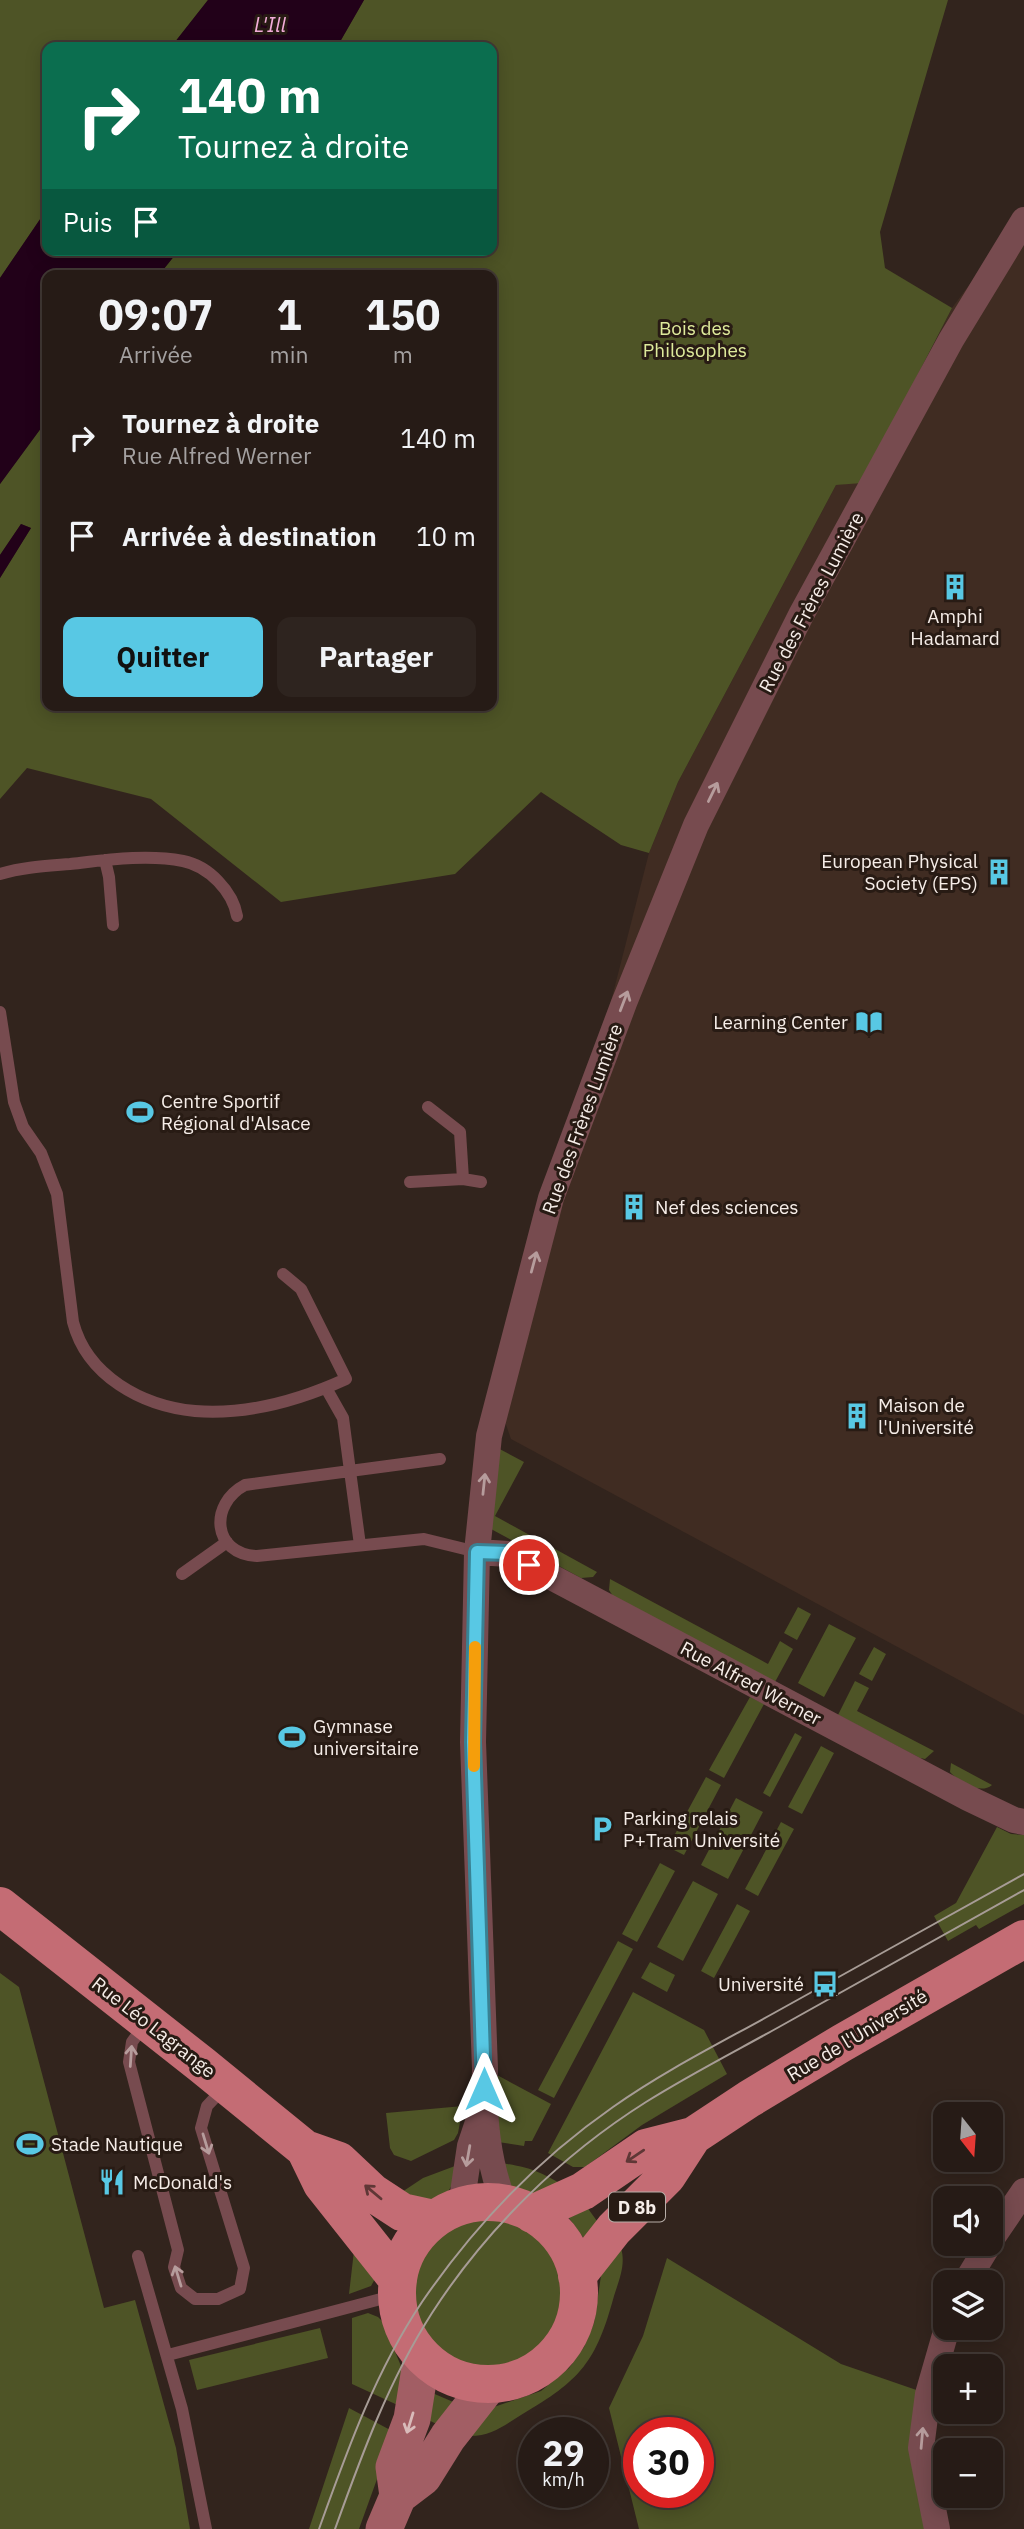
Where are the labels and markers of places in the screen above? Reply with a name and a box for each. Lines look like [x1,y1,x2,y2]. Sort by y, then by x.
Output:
building icon: Amphi Hadamard [940,572,970,602]
place label: Amphi Hadamard [910,604,1000,650]
place label: European Physical Society (EPS) [821,849,978,895]
building icon: European Physical Society (EPS) [984,857,1014,887]
library icon: Learning Center [854,1007,884,1037]
place label: Learning Center [713,1010,848,1034]
place label: Centre Sportif Régional d'Alsace [161,1089,311,1135]
sports icon: Centre Sportif Régional d'Alsace [125,1097,155,1127]
building icon: Nef des sciences [619,1192,649,1222]
place label: Nef des sciences [655,1195,799,1219]
place label: Maison de l'Université [878,1393,974,1439]
building icon: Maison de l'Université [842,1401,872,1431]
pin [499,1535,559,1595]
place label: Gymnase universitaire [313,1714,419,1760]
sports icon: Gymnase universitaire [277,1722,307,1752]
place label: Parking relais P+Tram Université [623,1806,780,1852]
parking icon: Parking relais P+Tram Université [587,1814,617,1844]
bus stop icon: Université [810,1969,840,1999]
place label: Université [718,1972,804,1996]
sports icon: Stade Nautique [15,2129,45,2159]
place label: Stade Nautique [51,2132,183,2156]
restaurant icon: McDonald's [97,2167,127,2197]
place label: McDonald's [133,2170,232,2194]

